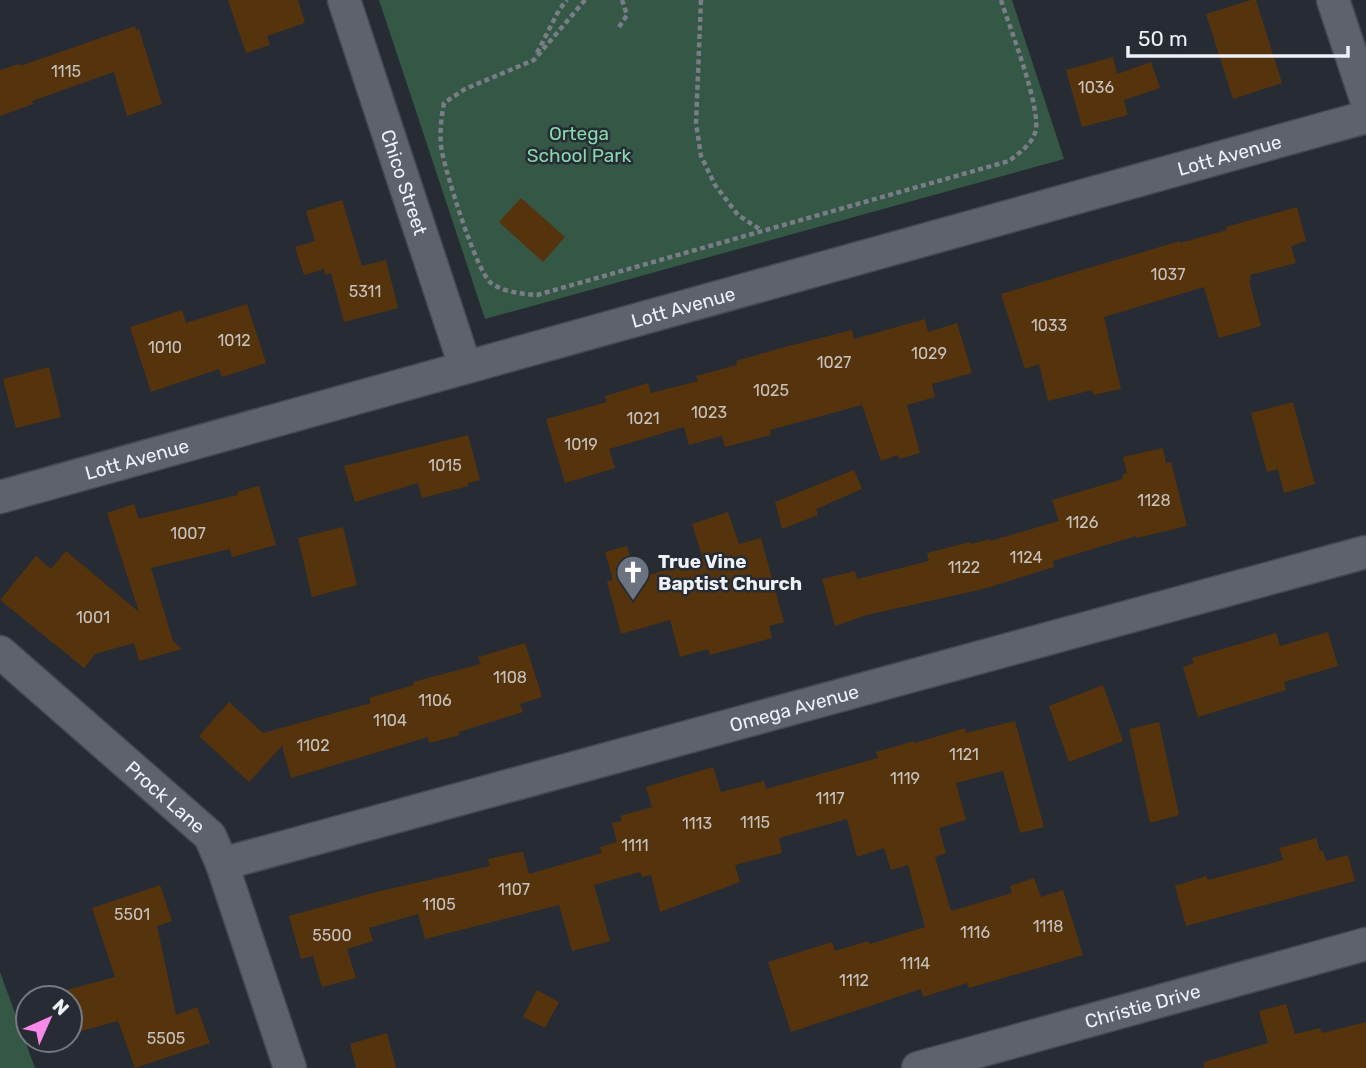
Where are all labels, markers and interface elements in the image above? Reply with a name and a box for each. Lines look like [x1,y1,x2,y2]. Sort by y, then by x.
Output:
scale bar [1128,14,1348,58]
text: 50 m [1138,26,1188,51]
house number: 1115 [51,62,81,81]
house number: 1036 [1078,78,1114,97]
park label: Ortega School Park [527,122,631,167]
street label: Chico Street [376,127,432,239]
street label: Lott Avenue [1175,130,1284,181]
house number: 1037 [1151,265,1185,284]
house number: 5311 [349,282,381,301]
street label: Lott Avenue [629,282,738,333]
house number: 1033 [1031,316,1067,335]
house number: 1012 [217,331,251,350]
house number: 1010 [148,338,182,357]
house number: 1029 [911,344,947,363]
house number: 1027 [817,353,851,372]
house number: 1025 [753,381,789,400]
house number: 1023 [691,403,727,422]
house number: 1021 [626,409,660,428]
street label: Lott Avenue [82,434,192,485]
house number: 1019 [564,435,598,454]
house number: 1015 [428,456,462,475]
house number: 1128 [1137,491,1171,510]
house number: 1126 [1066,513,1099,532]
house number: 1007 [170,524,206,543]
house number: 1124 [1010,548,1042,567]
place label: True Vine Baptist Church [658,550,802,595]
church icon: True Vine Baptist Church [614,553,652,602]
house number: 1122 [948,558,980,577]
house number: 1001 [76,608,110,627]
house number: 1108 [493,668,527,687]
street label: Omega Avenue [727,680,861,737]
house number: 1106 [418,691,452,710]
house number: 1104 [373,711,407,730]
house number: 1102 [296,736,330,755]
house number: 1121 [949,745,979,764]
street label: Prock Lane [121,756,210,838]
house number: 1119 [890,769,920,788]
house number: 1117 [816,789,844,808]
house number: 1115 [740,813,770,832]
house number: 1113 [682,814,712,833]
house number: 1111 [621,836,649,855]
house number: 1107 [498,880,530,899]
house number: 1105 [422,895,456,914]
house number: 5501 [114,905,150,924]
house number: 1118 [1033,917,1063,936]
house number: 1116 [960,923,990,942]
house number: 5500 [312,926,352,945]
house number: 1114 [900,954,930,973]
house number: 1112 [839,971,869,990]
street label: Christie Drive [1082,979,1203,1033]
north arrow [14,984,84,1054]
text: N [48,994,74,1020]
house number: 5505 [147,1029,185,1048]

